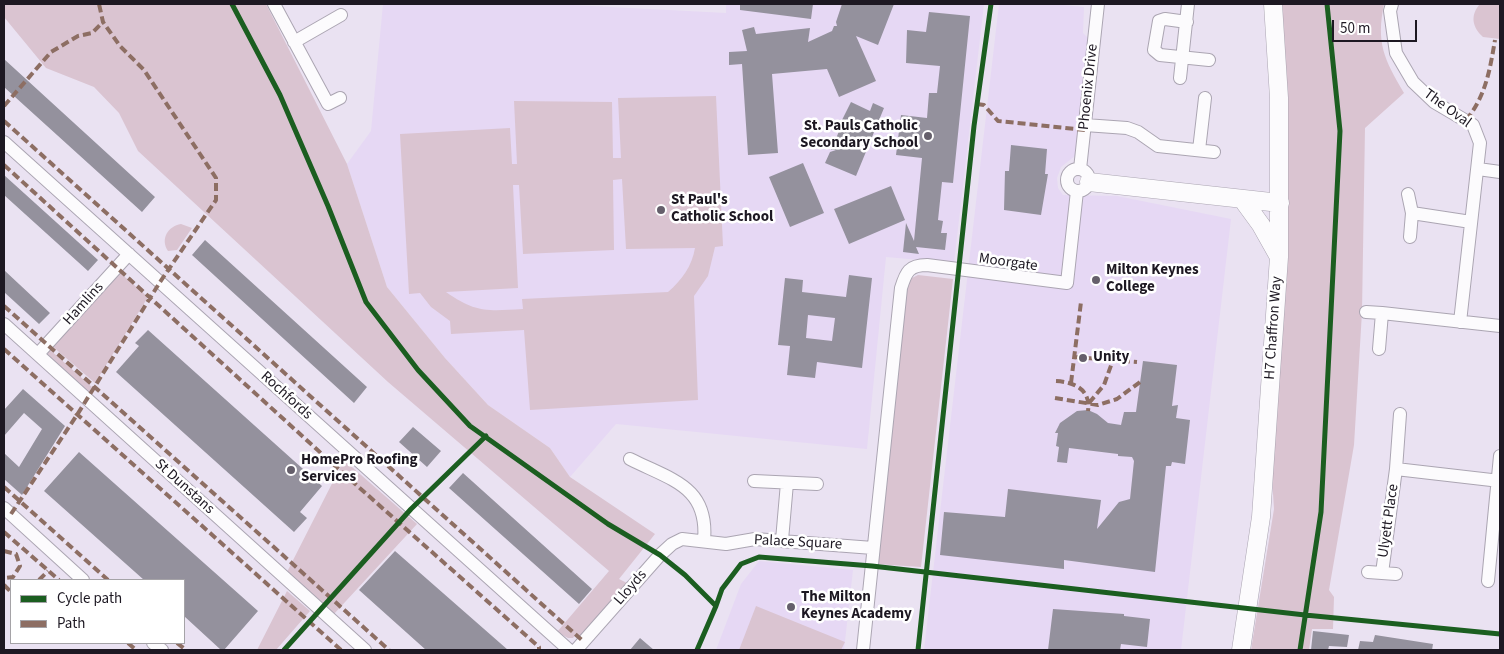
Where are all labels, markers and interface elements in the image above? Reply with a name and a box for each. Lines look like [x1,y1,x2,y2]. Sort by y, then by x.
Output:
scale bar [1334,10,1419,42]
text: 50 m [1340,18,1370,39]
street label: Phoenix Drive [1076,43,1102,131]
street label: The Oval [1420,86,1474,132]
place label: St. Pauls Catholic Secondary School [800,118,918,153]
marker: St. Pauls Catholic Secondary School [922,130,934,142]
place label: St Paul's Catholic School [671,192,773,227]
marker: St Paul's Catholic School [655,204,667,216]
street label: Moorgate [977,250,1039,276]
place label: Milton Keynes College [1106,262,1199,297]
marker: Milton Keynes College [1090,274,1102,286]
street label: H7 Chaffron Way [1261,276,1287,380]
street label: Hamlins [60,279,108,329]
place label: Unity [1093,349,1129,367]
marker: Unity [1077,352,1089,364]
street label: Rochfords [256,368,316,424]
place label: HomePro Roofing Services [301,452,418,487]
street label: St Dunstans [150,456,218,518]
marker: HomePro Roofing Services [285,464,297,476]
street label: Ulyett Place [1375,483,1403,559]
street label: Palace Square [753,532,843,554]
street label: Lloyds [611,567,651,609]
legend [10,579,185,644]
text: Cycle path [57,588,122,609]
place label: The Milton Keynes Academy [801,589,912,624]
marker: The Milton Keynes Academy [785,601,797,613]
text: Path [57,613,85,634]

